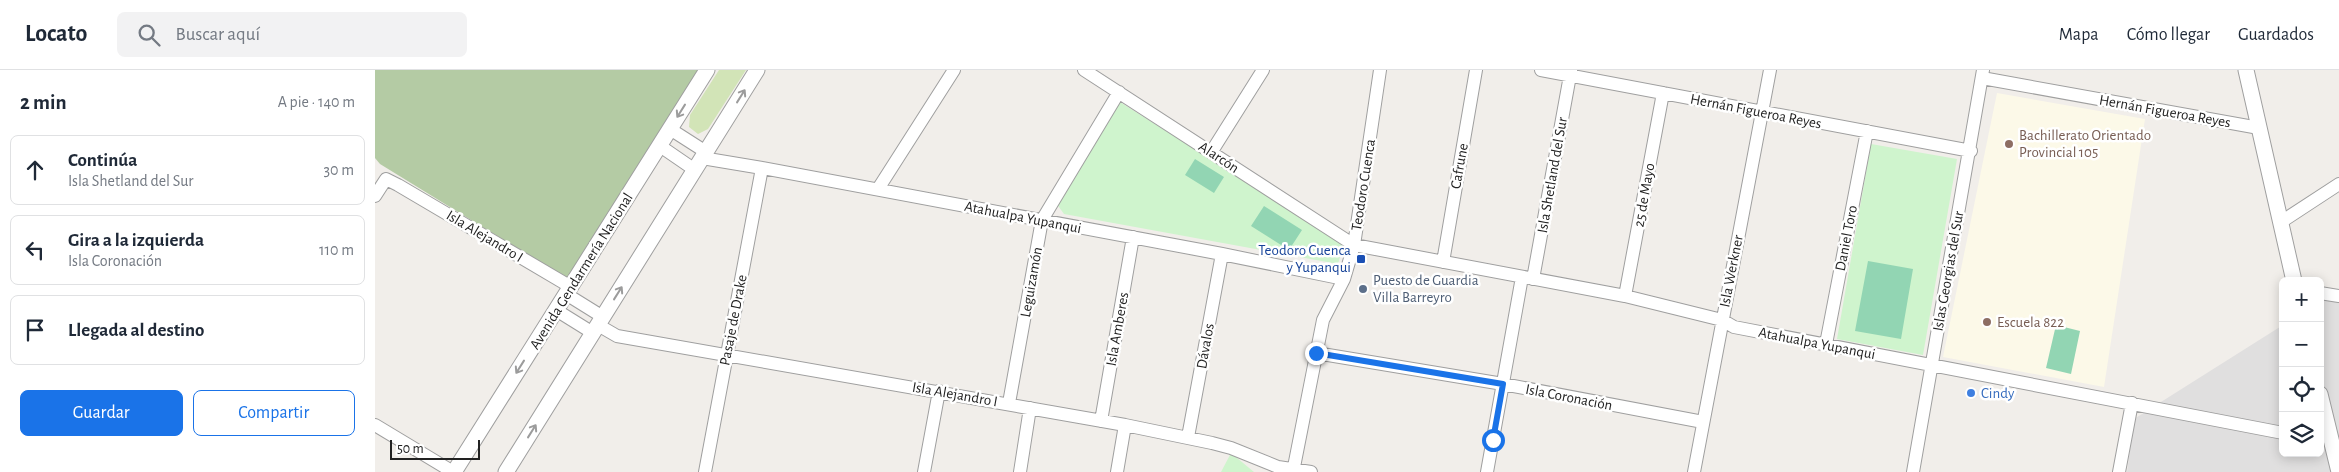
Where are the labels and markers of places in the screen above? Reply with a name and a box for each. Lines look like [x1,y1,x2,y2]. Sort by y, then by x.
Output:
place label: Bachillerato Orientado Provincial 105 [2019,128,2151,160]
marker: Bachillerato Orientado Provincial 105 [2003,138,2015,150]
place label: Teodoro Cuenca y Yupanqui [1258,243,1351,275]
marker: Teodoro Cuenca y Yupanqui [1355,253,1367,265]
place label: Puesto de Guardia Villa Barreyro [1373,273,1479,305]
marker: Puesto de Guardia Villa Barreyro [1357,283,1369,295]
place label: Escuela 822 [1997,315,2064,330]
marker: Escuela 822 [1981,316,1993,328]
place label: Cindy [1981,386,2015,401]
marker: Cindy [1965,387,1977,399]

